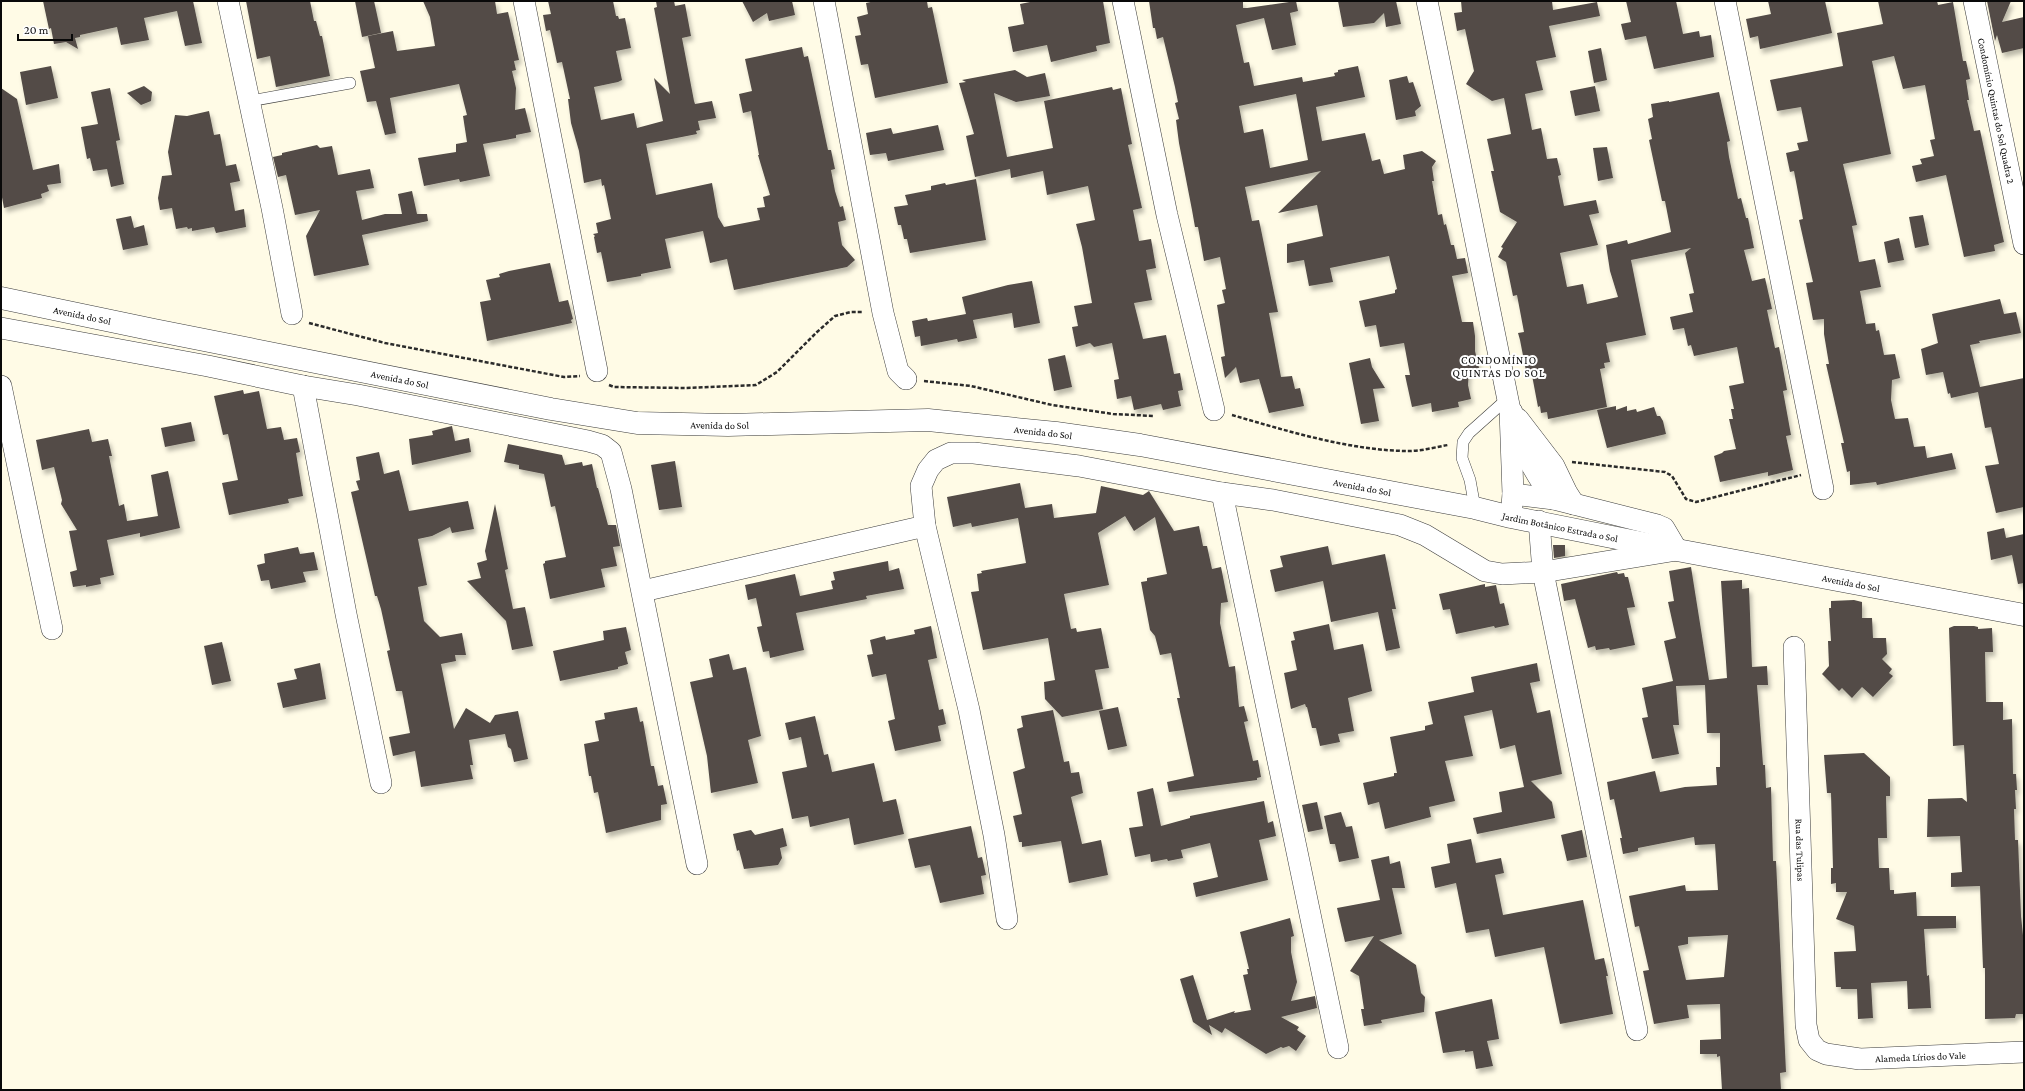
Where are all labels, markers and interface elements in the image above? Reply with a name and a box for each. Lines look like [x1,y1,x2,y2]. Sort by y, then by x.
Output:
scale bar [18,16,72,42]
text: 20 m [24,23,49,37]
street label: Condomínio Quintas do Sol Quadra 2 [1976,37,2017,185]
street label: Avenida do Sol [52,304,112,326]
district label: CONDOMÍNIO QUINTAS DO SOL [1453,354,1545,379]
street label: Avenida do Sol [370,368,430,390]
street label: Avenida do Sol [690,419,750,431]
street label: Avenida do Sol [1013,423,1073,441]
street label: Avenida do Sol [1332,476,1392,498]
street label: Jardim Botânico Estrada o Sol [1500,509,1619,544]
street label: Avenida do Sol [1821,572,1881,593]
street label: Rua das Tulipas [1794,818,1807,882]
street label: Alameda Lírios do Vale [1875,1049,1967,1064]

